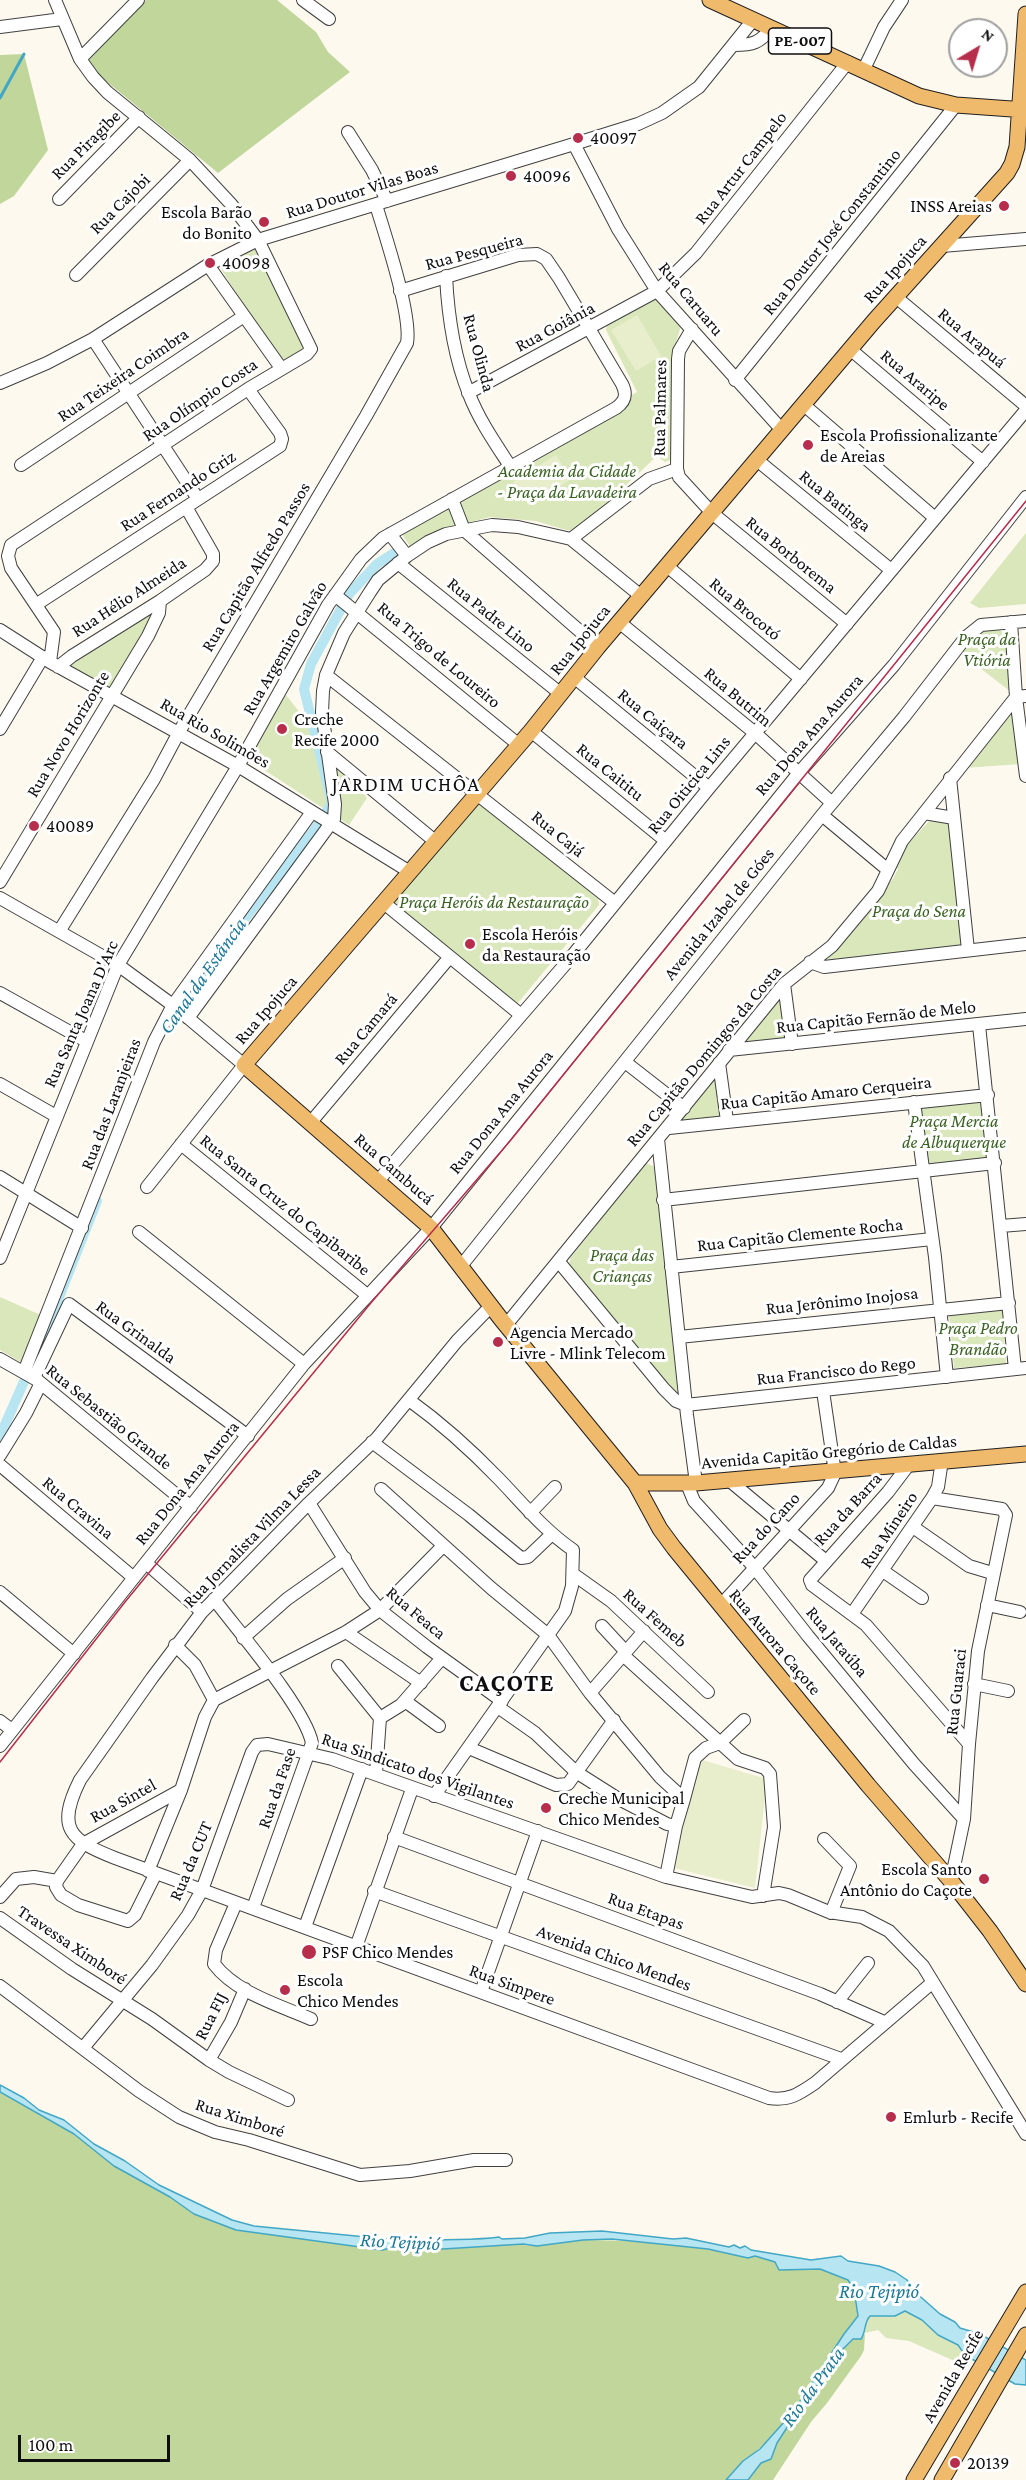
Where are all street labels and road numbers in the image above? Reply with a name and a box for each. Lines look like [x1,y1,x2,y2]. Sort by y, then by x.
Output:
road number: PE-007 [768,28,832,54]
street label: Rua Piragibe [47,106,125,184]
street label: Rua Artur Campelo [690,107,792,229]
street label: Rua Doutor José Constantino [758,144,906,320]
street label: Rua Doutor Vilas Boas [283,157,441,223]
street label: Rua Cajobi [85,169,155,239]
street label: Rua Pesqueira [423,229,525,275]
street label: Rua Ipojuca [859,230,931,308]
street label: Rua Caruaru [654,258,728,340]
street label: Rua Goiânia [511,297,599,357]
street label: Rua Arapuá [933,303,1011,373]
street label: Rua Olinda [458,312,500,394]
street label: Rua Teixeira Coimbra [53,323,193,427]
street label: Rua Araripe [876,345,954,415]
street label: Rua Olímpio Costa [138,354,262,446]
street label: Rua Palmares [648,360,672,456]
street label: Rua Fernando Griz [116,446,240,536]
street label: Rua Batinga [795,465,875,537]
street label: Rua Capitão Alfredo Passos [197,478,315,656]
street label: Rua Borborema [741,512,841,598]
street label: Rua Hélio Almeida [68,552,190,642]
street label: Rua Padre Lino [443,573,539,657]
street label: Rua Brocotó [705,573,785,645]
street label: Rua Argemiro Galvão [238,577,332,719]
street label: Rua Trigo de Loureiro [373,597,505,713]
street label: Rua Ipojuca [545,600,615,680]
street label: Rua Butrim [700,662,776,732]
street label: Rua Novo Horizonte [22,667,114,801]
street label: Rua Dona Ana Aurora [750,670,868,800]
street label: Rua Caiçara [613,684,693,754]
street label: Rua Rio Solimões [156,693,274,773]
street label: Rua Oiticica Lins [643,731,735,839]
street label: Rua Caititu [572,738,648,806]
street label: Rua Cajá [527,806,589,862]
street label: Avenida Izabel de Góes [659,843,779,985]
street label: Rua Santa Joana D'Arc [39,937,123,1091]
street label: Rua Capitão Domingos da Costa [622,961,786,1151]
street label: Rua Ipojuca [230,971,302,1049]
street label: Rua Camará [330,989,402,1069]
street label: Rua Capitão Fernão de Melo [775,996,977,1038]
street label: Rua das Laranjeiras [76,1035,146,1173]
street label: Rua Dona Ana Aurora [444,1045,558,1179]
street label: Rua Capitão Amaro Cerqueira [719,1071,933,1115]
street label: Rua Cambucá [350,1128,438,1210]
street label: Rua Santa Cruz do Capibaribe [195,1130,375,1280]
street label: Rua Capitão Clemente Rocha [696,1213,904,1257]
street label: Rua Jerônimo Inojosa [765,1282,919,1320]
street label: Rua Grinalda [92,1296,180,1368]
street label: Rua Francisco do Rego [755,1352,917,1390]
street label: Rua Sebastião Grande [42,1360,176,1474]
street label: Rua Dona Ana Aurora [130,1416,244,1550]
street label: Avenida Capitão Gregório de Caldas [700,1430,958,1474]
street label: Rua Jornalista Vilma Lessa [179,1462,325,1612]
street label: Rua da Barra [809,1468,887,1550]
street label: Rua Cravina [38,1472,118,1544]
street label: Rua do Cano [727,1488,805,1568]
street label: Rua Mineiro [855,1488,923,1572]
street label: Rua Feaca [382,1582,450,1644]
street label: Rua Femeb [618,1584,692,1652]
street label: Rua Aurora Caçote [724,1584,826,1700]
street label: Rua Jataúba [801,1602,873,1682]
street label: Rua Guaraci [941,1648,971,1736]
street label: Rua Sindicato dos Vigilantes [319,1728,517,1814]
street label: Rua da Fase [253,1745,301,1831]
street label: Rua Sintel [86,1774,160,1828]
street label: Rua da CUT [165,1818,217,1904]
street label: Rua Etapas [605,1887,687,1935]
street label: Travessa Ximboré [13,1900,131,1990]
street label: Avenida Chico Mendes [534,1920,694,1996]
street label: Rua Simpere [466,1959,558,2011]
street label: Rua FIJ [190,1988,232,2044]
street label: Rua Ximboré [193,2093,287,2143]
street label: Avenida Recife [918,2325,988,2427]

